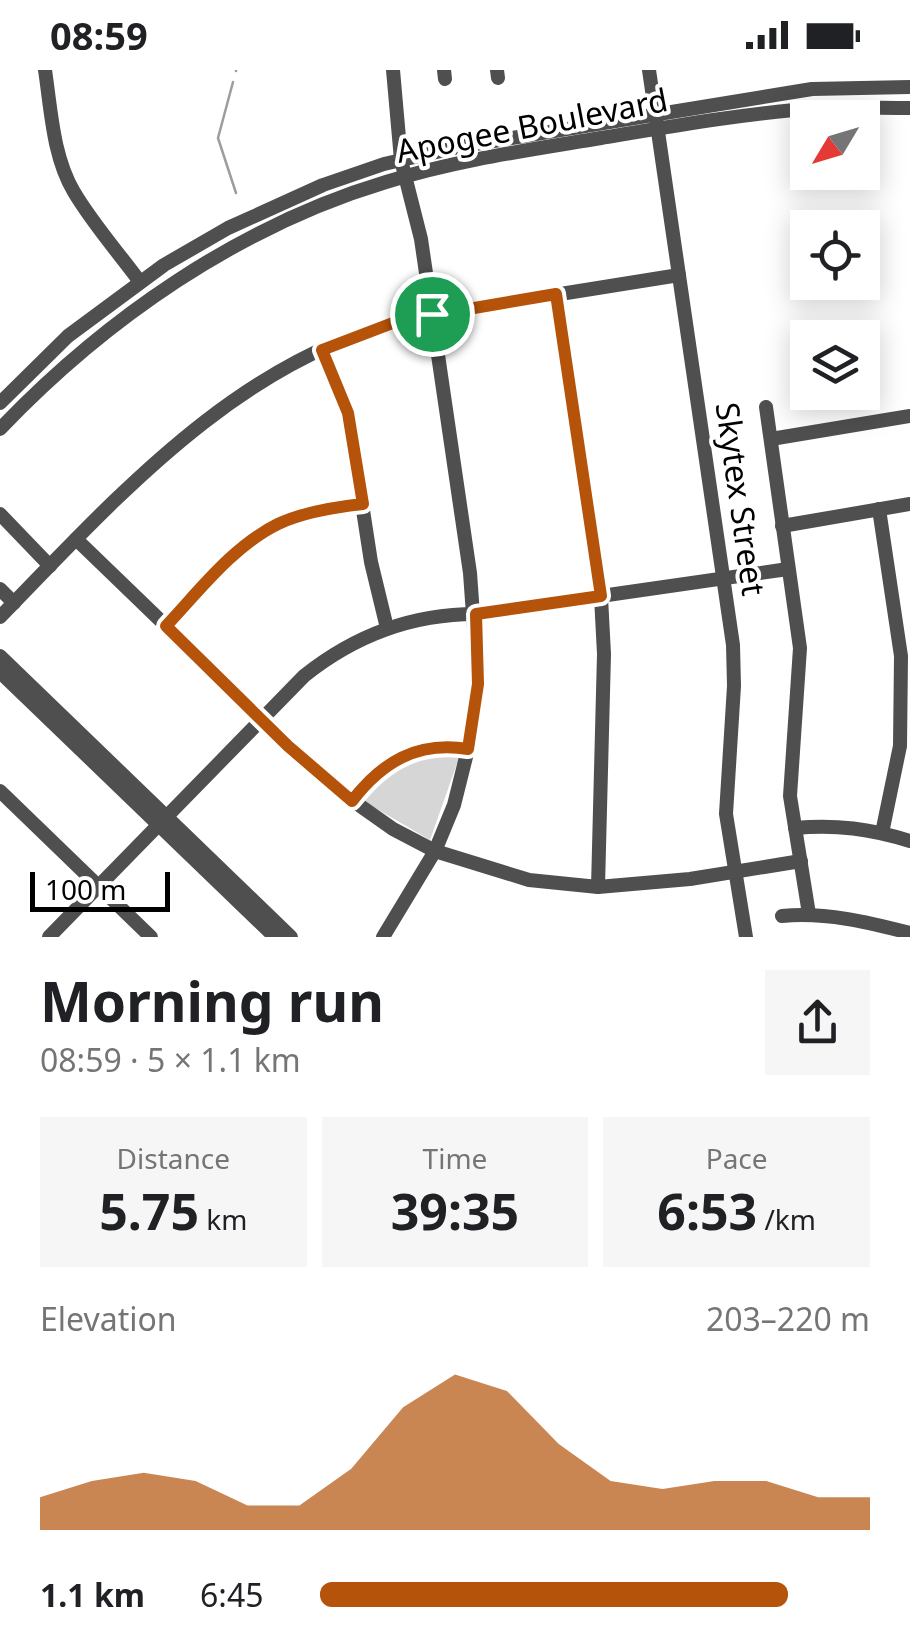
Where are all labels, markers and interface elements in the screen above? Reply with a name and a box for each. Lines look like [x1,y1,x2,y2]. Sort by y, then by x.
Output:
text: 08:59 [50,9,148,61]
street label: Apogee Boulevard [392,77,671,172]
north arrow [790,100,880,190]
map controls [790,100,880,410]
button: locate [790,210,880,300]
pin [390,272,475,357]
icon: arrive [405,287,460,342]
button: layers [790,320,880,410]
street label: Skytex Street [707,399,776,598]
scale bar [30,867,170,911]
text: 100 m [45,870,127,908]
text: Morning run [40,963,384,1038]
button: share [765,970,870,1075]
text: 08:59 · 5 × 1.1 km [40,1038,301,1081]
text: Distance [117,1139,230,1177]
text: Time [423,1139,487,1177]
text: Pace [706,1139,768,1177]
text: 5.75 [99,1177,199,1245]
text: 39:35 [391,1177,519,1245]
text: 6:53 [657,1177,757,1245]
text: km [199,1200,247,1238]
text: /km [757,1200,816,1238]
text: Elevation [40,1297,177,1340]
text: 203–220 m [706,1297,870,1340]
text: 1.1 km [40,1573,145,1616]
text: 6:45 [200,1573,264,1616]

